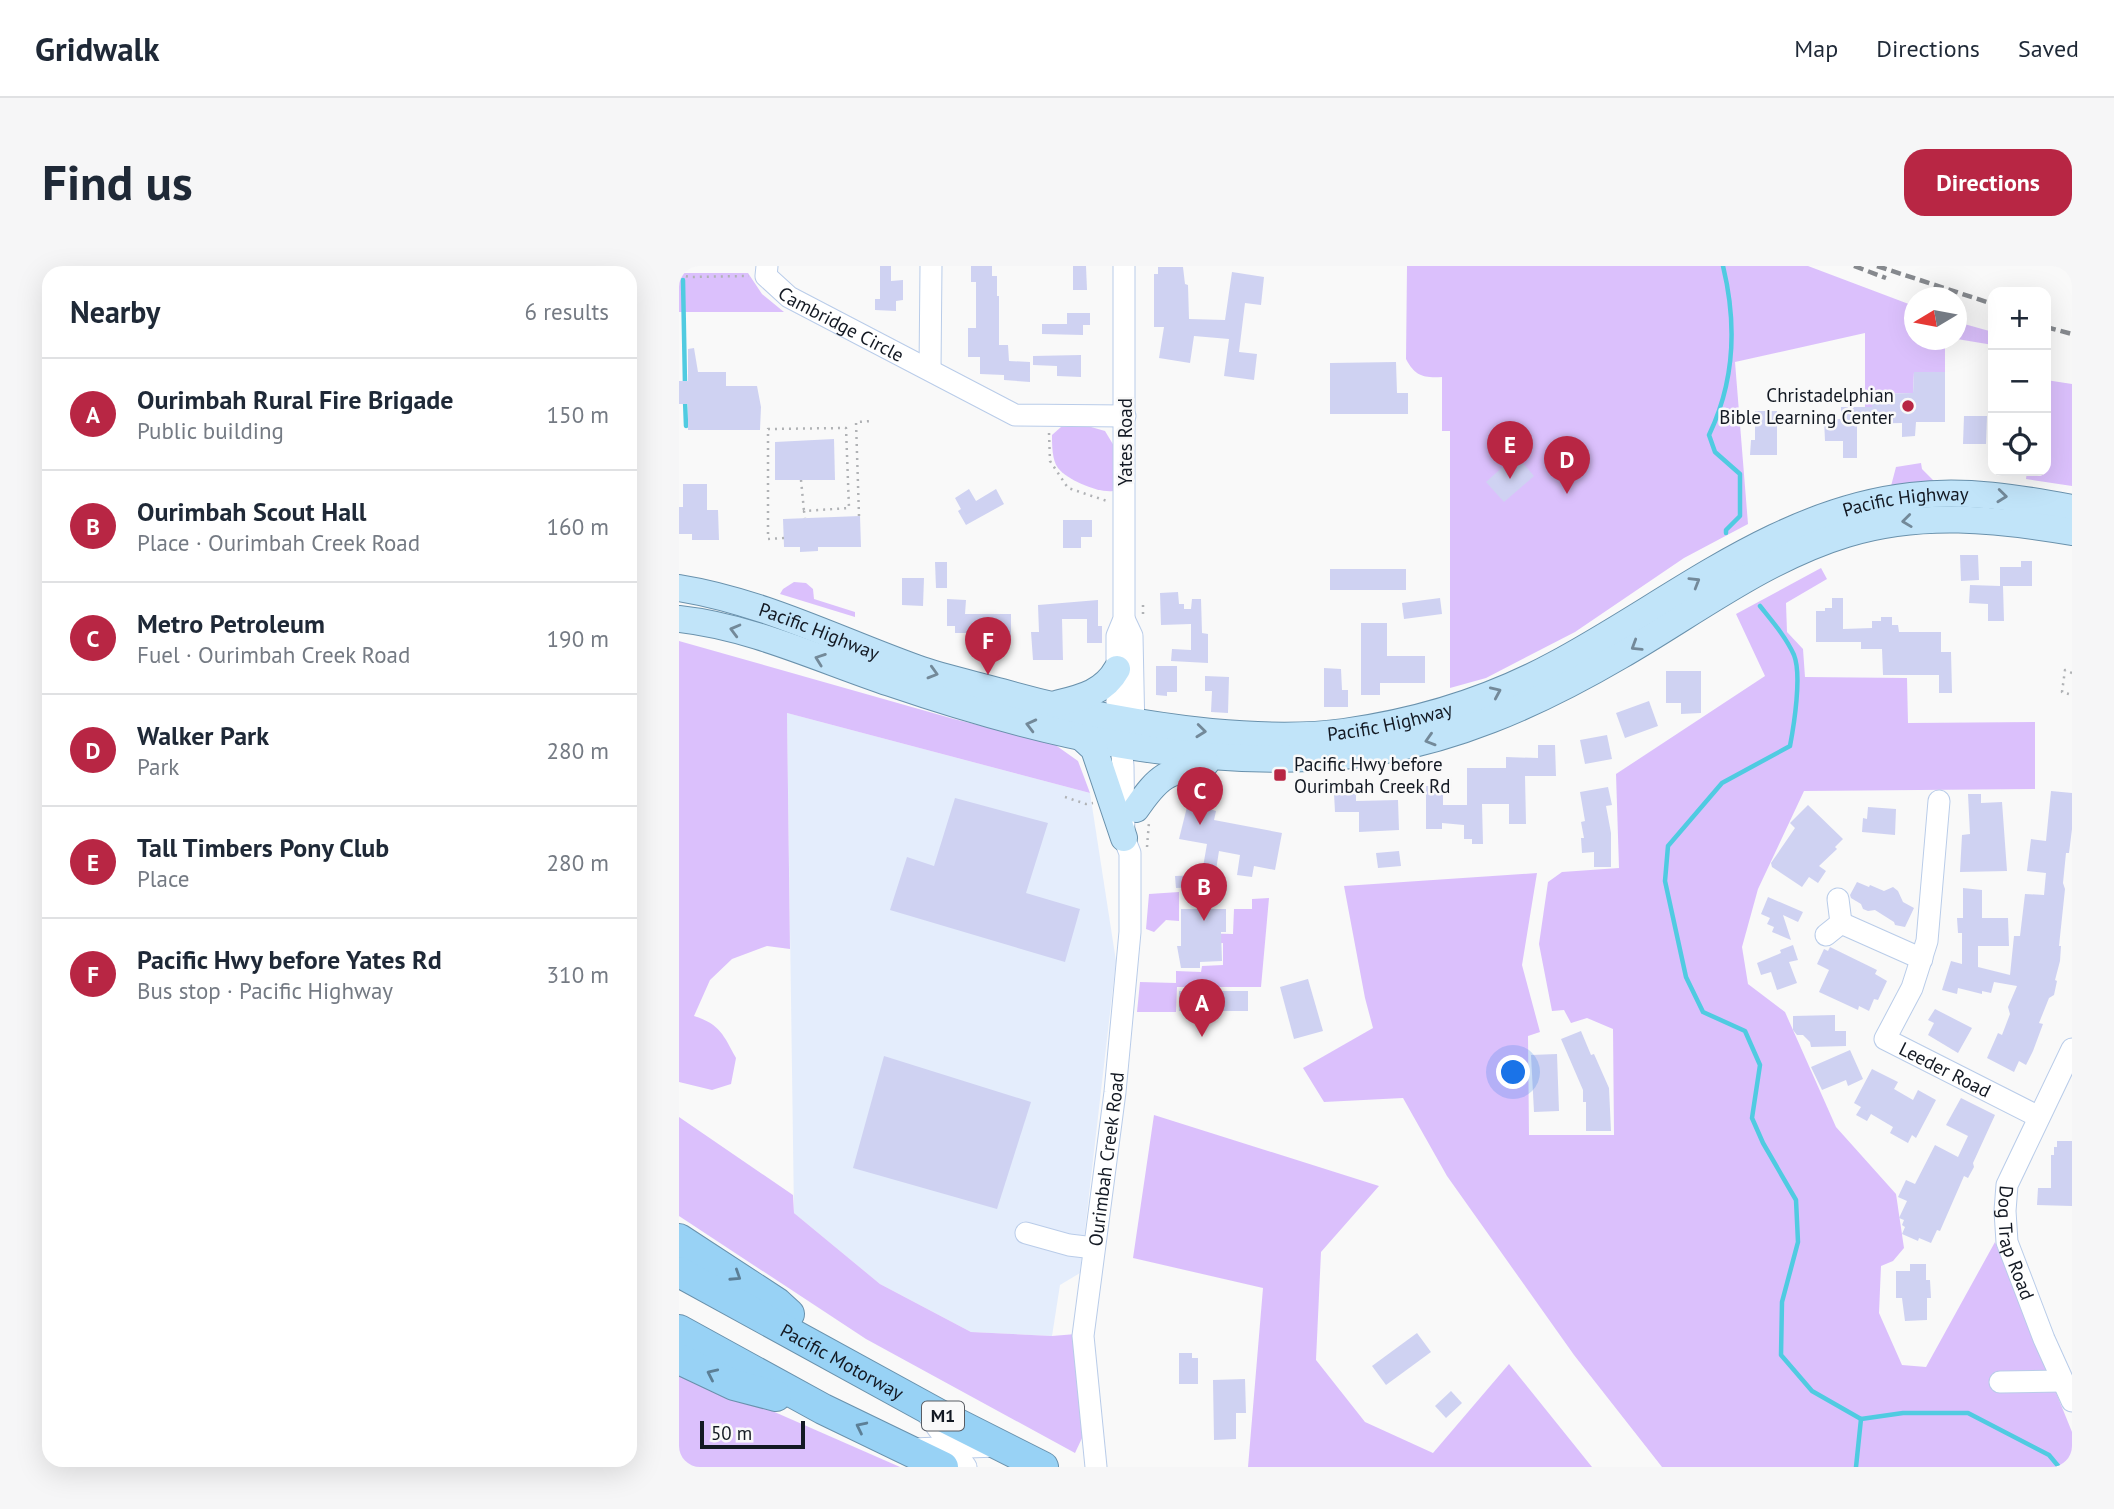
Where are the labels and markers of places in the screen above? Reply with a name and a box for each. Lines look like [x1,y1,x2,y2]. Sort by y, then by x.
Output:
place label: Christadelphian Bible Learning Center [1719,383,1895,429]
marker: Christadelphian Bible Learning Center [1900,398,1916,414]
pin: E [1487,421,1533,479]
pin: D [1544,436,1590,494]
pin: F [965,617,1011,675]
place label: Pacific Hwy before Ourimbah Creek Rd [1294,752,1451,798]
pin: C [1177,767,1223,825]
marker: Pacific Hwy before Ourimbah Creek Rd [1272,767,1288,783]
pin: B [1181,863,1227,921]
pin: A [1179,979,1225,1037]

